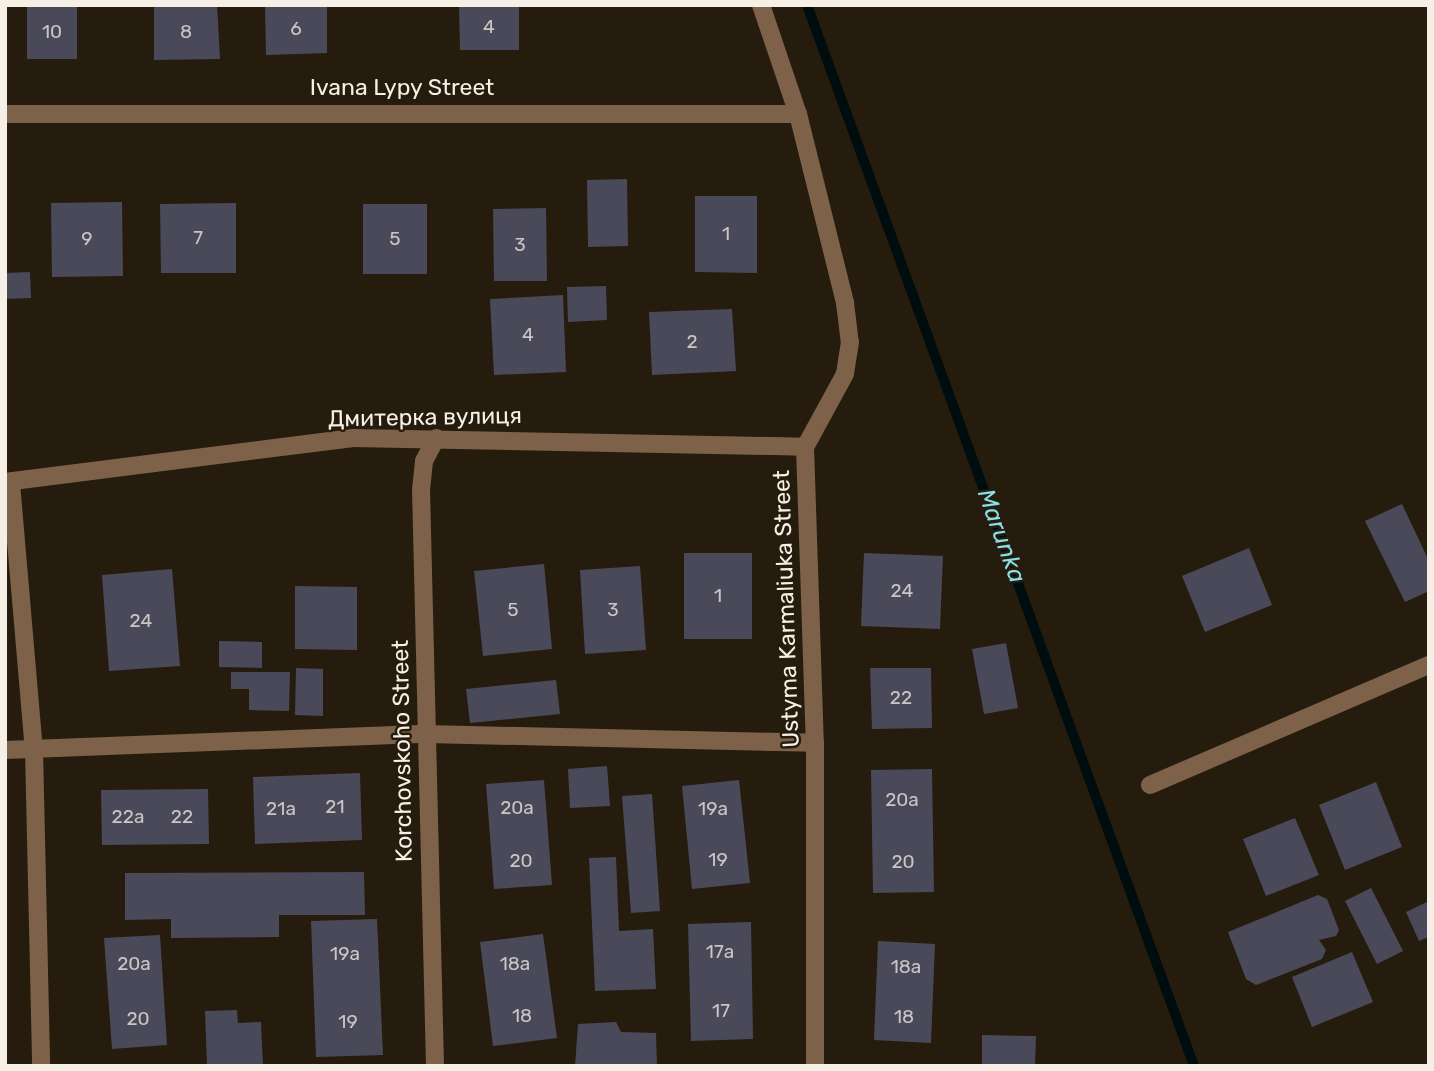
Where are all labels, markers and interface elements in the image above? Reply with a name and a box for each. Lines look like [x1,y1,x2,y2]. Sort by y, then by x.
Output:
house number: 4 [483,16,495,38]
house number: 6 [290,18,302,40]
house number: 10 [42,21,62,43]
house number: 8 [180,21,192,43]
street label: Ivana Lypy Street [309,73,495,101]
house number: 1 [722,223,730,245]
house number: 7 [193,227,203,249]
house number: 9 [81,228,93,250]
house number: 5 [389,228,401,250]
house number: 3 [514,234,526,256]
house number: 4 [522,324,534,346]
house number: 2 [686,331,698,353]
street label: Дмитерка вулиця [328,402,522,432]
street label: Ustyma Karmaliuka Street [767,470,805,748]
water label: Marunka [971,485,1031,587]
house number: 24 [891,580,913,602]
house number: 1 [714,585,722,607]
house number: 5 [507,599,519,621]
house number: 3 [607,599,619,621]
house number: 24 [130,610,152,632]
street label: Korchovskoho Street [386,640,418,862]
house number: 22 [890,687,912,709]
house number: 20а [885,789,919,811]
house number: 21 [325,796,345,818]
house number: 20а [500,797,534,819]
house number: 21а [266,798,296,820]
house number: 19а [698,798,728,820]
house number: 22а [112,806,144,828]
house number: 22 [171,806,193,828]
house number: 19 [708,849,728,871]
house number: 20 [509,850,533,872]
house number: 20 [891,851,915,873]
house number: 17а [706,941,734,963]
house number: 19а [330,943,360,965]
house number: 20а [117,953,151,975]
house number: 18а [500,953,530,975]
house number: 18а [891,956,921,978]
house number: 17 [712,1000,730,1022]
house number: 18 [512,1005,532,1027]
house number: 18 [894,1006,914,1028]
house number: 20 [126,1008,150,1030]
house number: 19 [338,1011,358,1033]

